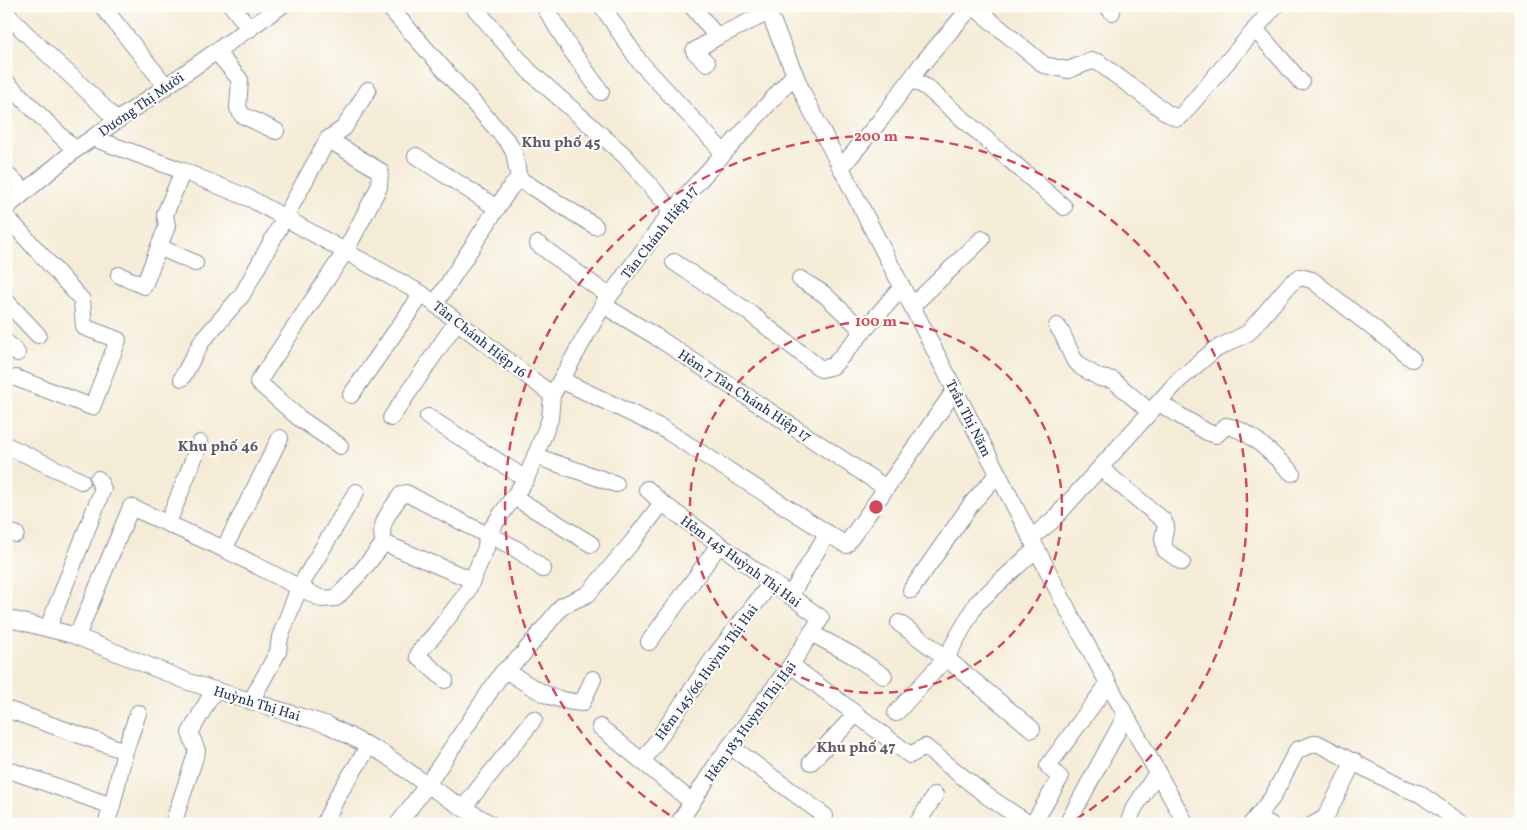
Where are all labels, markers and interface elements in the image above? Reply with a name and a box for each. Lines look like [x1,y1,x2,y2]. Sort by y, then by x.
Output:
street label: Dương Thị Mười [95,69,188,142]
text: 200 m [854,127,898,148]
district label: Khu phố 45 [521,133,601,154]
street label: Tân Chánh Hiệp 17 [618,182,703,284]
street label: Tân Chánh Hiệp 16 [428,297,530,383]
text: 100 m [855,312,898,333]
street label: Hẻm 7 Tân Chánh Hiệp 17 [674,346,815,447]
street label: Trần Thị Năm [940,377,995,461]
district label: Khu phố 46 [178,437,258,458]
centre of rings [867,498,885,516]
street label: Hẻm 145 Huỳnh Thị Hai [676,512,804,612]
street label: Hẻm 145/66 Huỳnh Thị Hai [651,601,763,745]
street label: Hẻm 183 Huỳnh Thị Hai [701,658,801,786]
street label: Huỳnh Thị Hai [211,682,302,727]
district label: Khu phố 47 [816,738,896,759]

